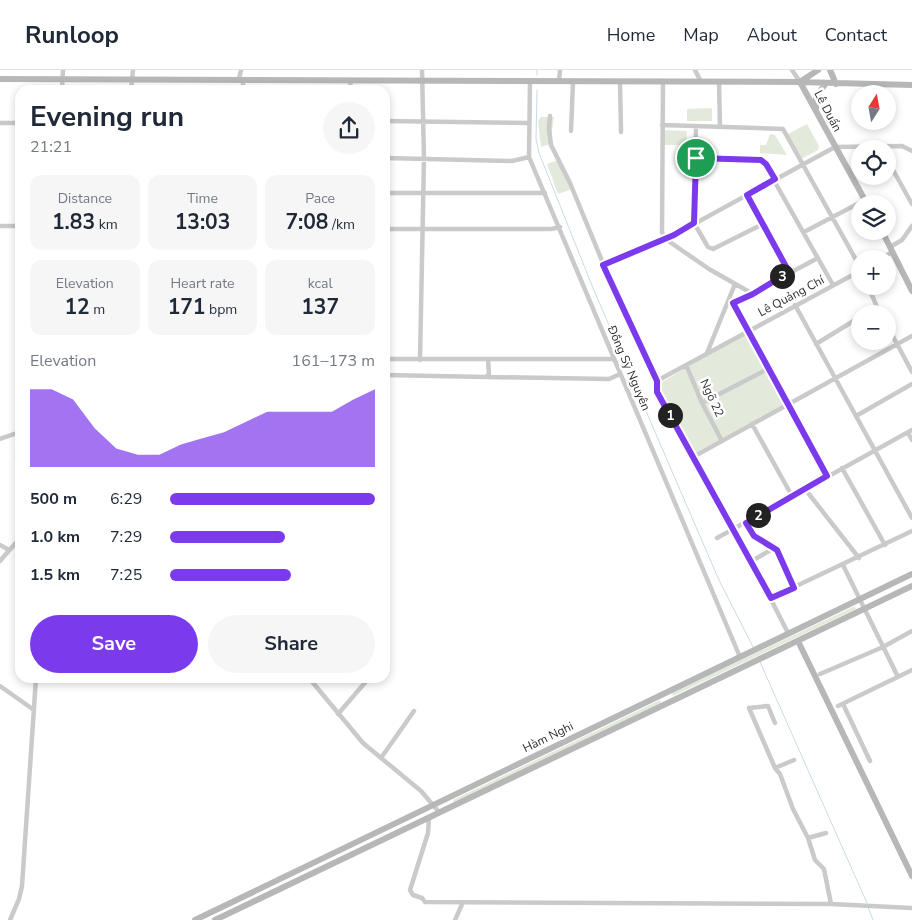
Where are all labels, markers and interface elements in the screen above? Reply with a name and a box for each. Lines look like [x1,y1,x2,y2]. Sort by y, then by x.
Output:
text: Runloop [25,19,119,51]
text: Home [607,23,655,47]
text: Map [683,23,719,47]
text: About [747,23,797,47]
text: Contact [825,23,887,47]
north arrow [851,85,896,130]
map controls [851,85,896,350]
street label: Lê Duẩn [810,87,846,135]
text: Evening run [30,98,184,136]
button: share [323,102,375,154]
text: 21:21 [30,136,72,158]
pin [675,137,717,179]
button: locate [851,140,896,185]
icon: arrive [682,144,710,172]
text: Distance [58,189,112,208]
text: Time [187,189,218,208]
text: Pace [305,189,335,208]
button: layers [851,195,896,240]
text: 1.83 [52,208,95,236]
text: 13:03 [175,208,230,236]
text: 7:08 [285,208,328,236]
text: km [95,215,118,234]
text: /km [328,215,355,234]
button: + [851,250,896,295]
pin: 3 [770,264,794,288]
text: 3 [778,267,787,286]
street label: Lê Quảng Chí [755,271,828,320]
text: Elevation [56,274,114,293]
text: Heart rate [170,274,235,293]
text: kcal [308,274,333,293]
text: 12 [64,293,90,321]
text: 171 [168,293,205,321]
text: 137 [301,293,339,321]
text: m [90,300,105,319]
text: bpm [205,300,237,319]
button: − [851,305,896,350]
street label: Đồng Sỹ Nguyên [603,322,654,413]
text: Elevation [30,350,96,372]
text: 161–173 m [292,350,375,372]
street label: Ngõ 22 [696,376,728,420]
pin: 1 [658,402,682,428]
text: 1 [666,406,675,425]
text: 500 m [30,488,77,510]
text: 6:29 [110,488,142,510]
pin: 2 [746,502,770,528]
text: 2 [754,506,763,525]
text: 1.0 km [30,526,80,548]
text: 7:29 [110,526,142,548]
text: 1.5 km [30,564,80,586]
text: 7:25 [110,564,142,586]
button: Save [30,615,198,673]
button: Share [208,615,375,673]
street label: Hàm Nghi [520,718,576,756]

